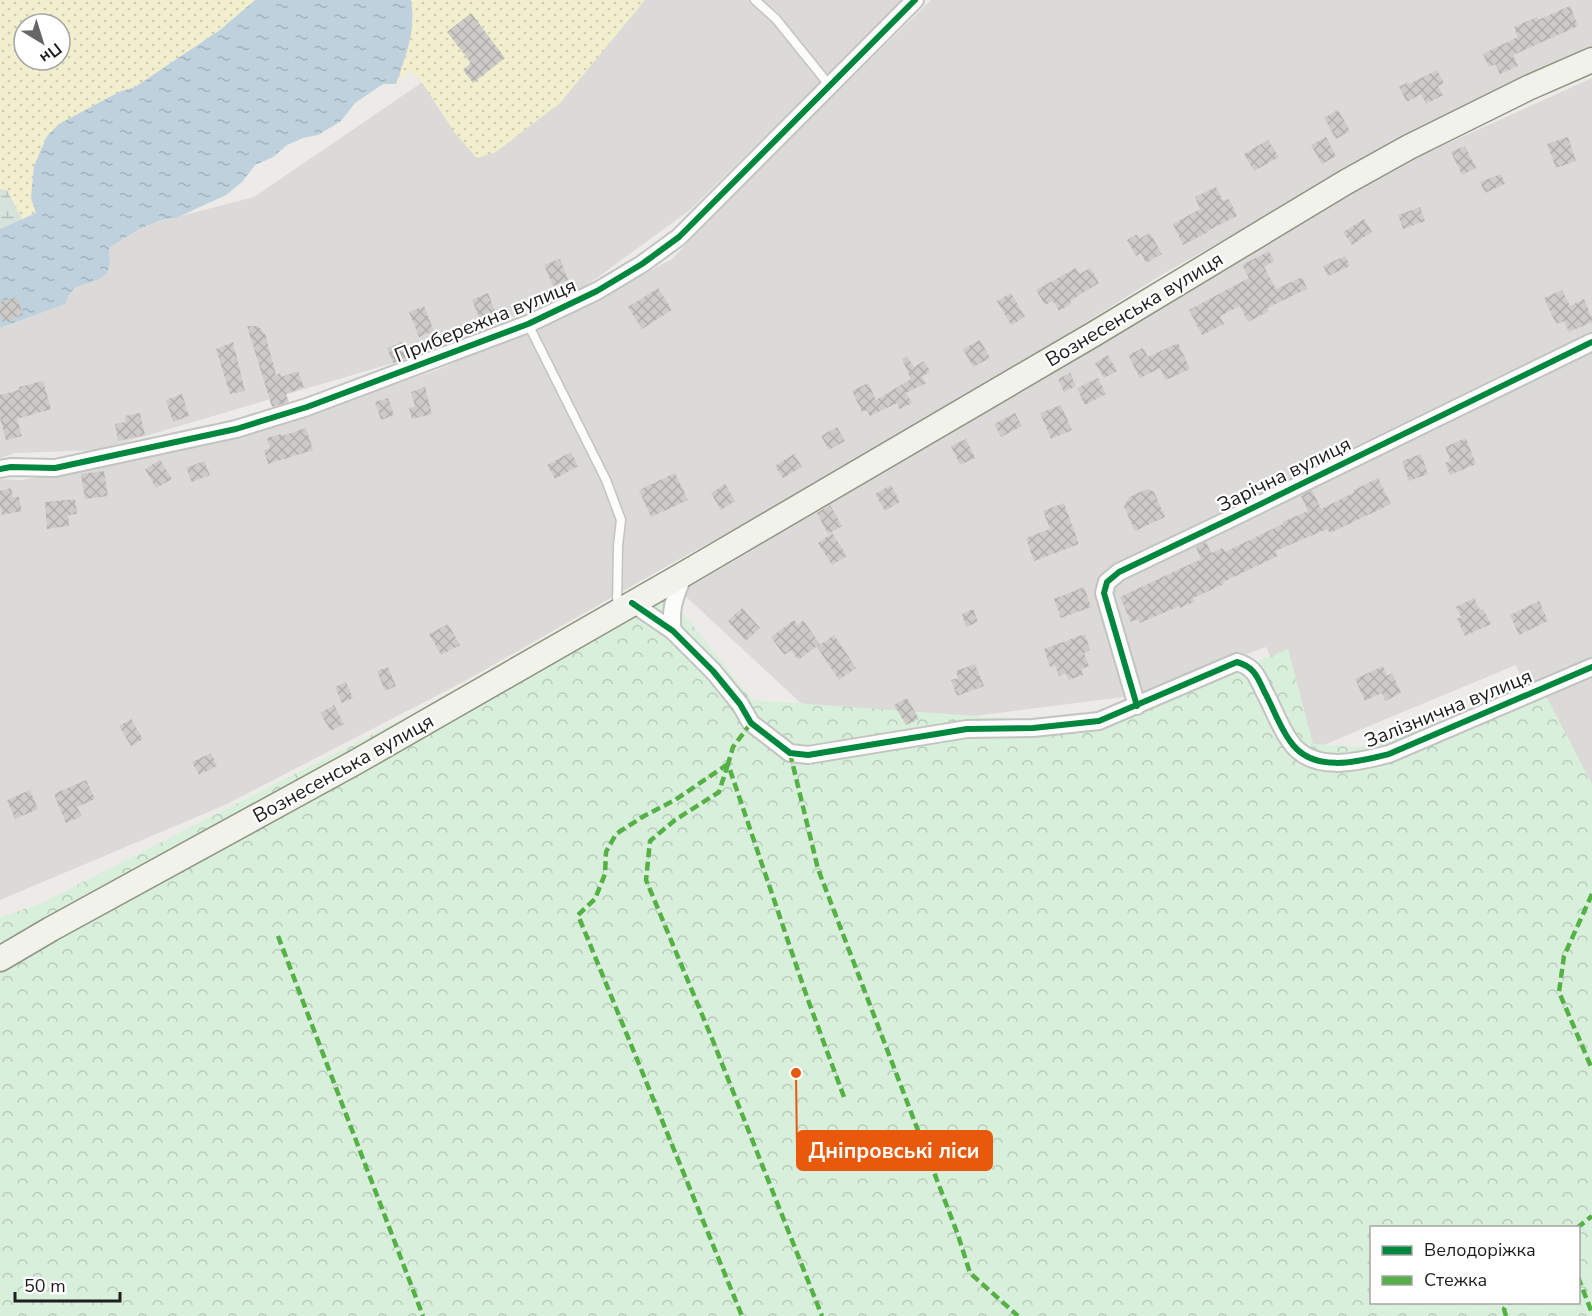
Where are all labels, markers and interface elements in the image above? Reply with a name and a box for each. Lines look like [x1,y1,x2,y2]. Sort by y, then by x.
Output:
north arrow [12,12,72,72]
text: Пн [35,38,66,68]
street label: Вознесенська вулиця [1040,246,1228,373]
street label: Прибережна вулиця [390,272,580,369]
street label: Зарічна вулиця [1213,430,1356,519]
street label: Залізнична вулиця [1360,662,1536,754]
street label: Вознесенська вулиця [248,707,438,829]
callout: Дніпровські ліси [797,1131,992,1170]
text: Дніпровські ліси [808,1137,980,1165]
legend [1370,1226,1580,1304]
text: Велодоріжка [1424,1238,1536,1262]
scale bar [15,1265,120,1303]
text: Стежка [1424,1268,1487,1292]
text: 50 m [24,1274,66,1298]

